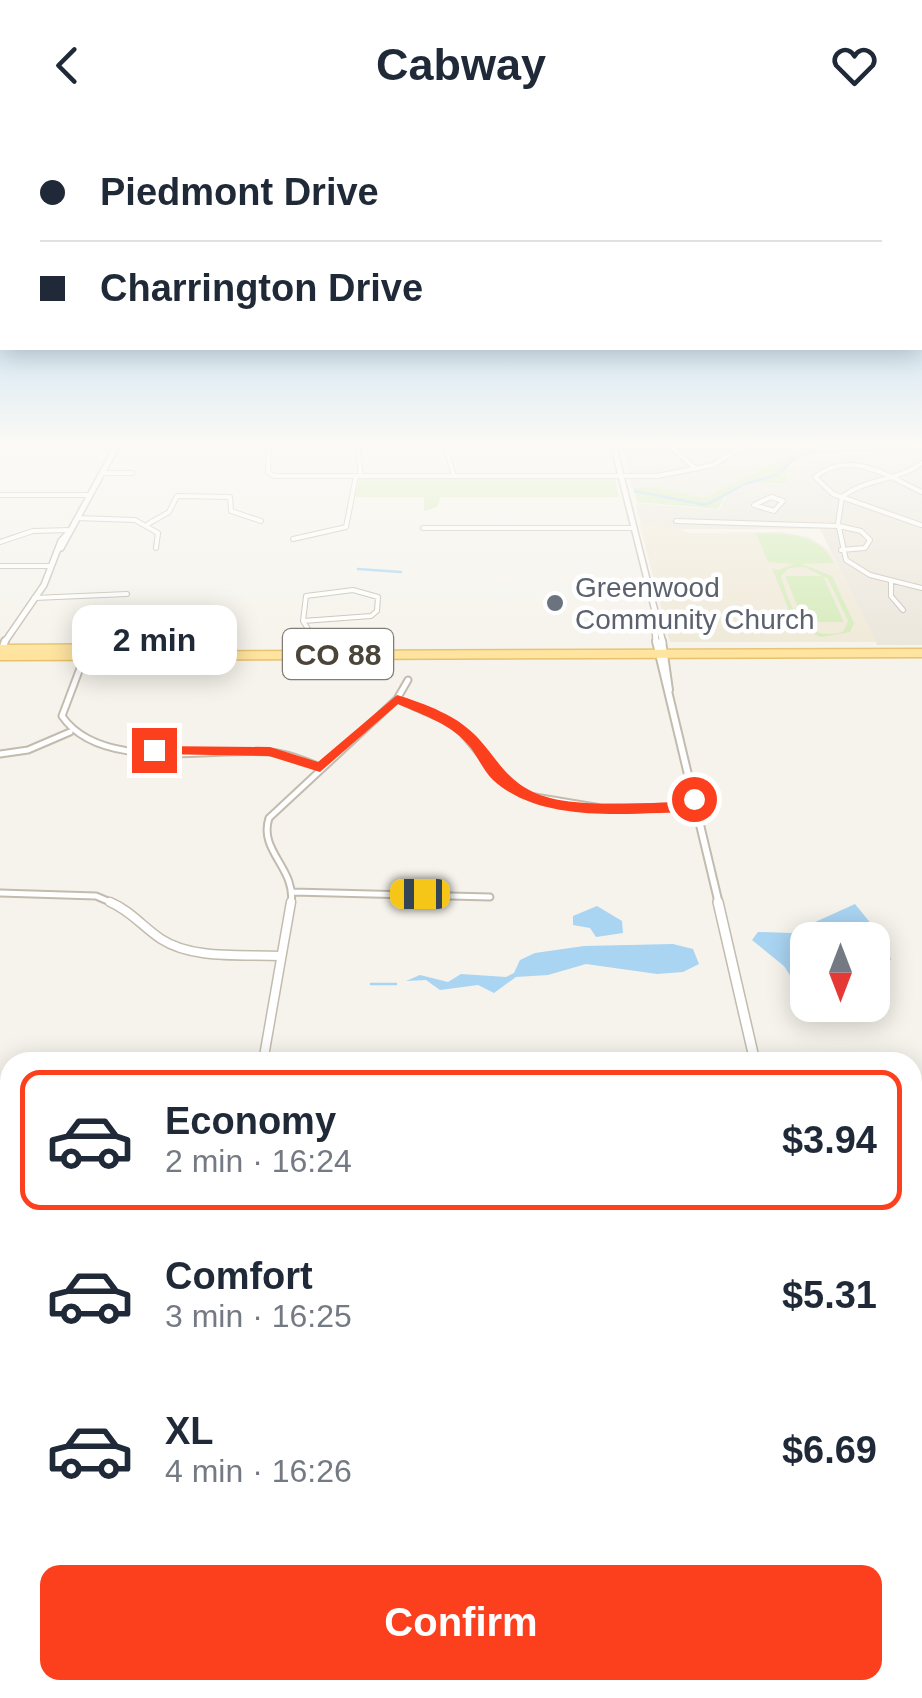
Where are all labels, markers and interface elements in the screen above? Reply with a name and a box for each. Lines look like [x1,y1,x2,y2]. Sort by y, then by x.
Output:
icon: back [40,38,95,93]
icon: heart [827,38,882,93]
text: Cabway [376,39,546,90]
text: Piedmont Drive [100,171,379,213]
text: Charrington Drive [100,267,423,309]
place label: Greenwood Community Church [575,572,815,635]
marker: Greenwood Community Church [544,592,566,614]
callout: 2 min [72,605,236,675]
text: 2 min [113,622,196,658]
road number: CO 88 [283,629,393,679]
route end [132,728,177,773]
route start [672,777,717,822]
car [390,879,450,909]
north arrow [790,922,890,1022]
map controls [790,922,890,1022]
icon: car [45,1095,135,1185]
text: Economy [165,1100,336,1142]
text: $3.94 [782,1119,877,1161]
text: 2 min · 16:24 [165,1143,352,1179]
icon: car [45,1250,135,1340]
text: Comfort [165,1255,313,1297]
text: $5.31 [782,1274,877,1316]
text: 3 min · 16:25 [165,1298,352,1334]
icon: car [45,1405,135,1495]
text: XL [165,1410,214,1452]
text: $6.69 [782,1429,877,1471]
text: 4 min · 16:26 [165,1453,352,1489]
button: Confirm [40,1565,882,1680]

